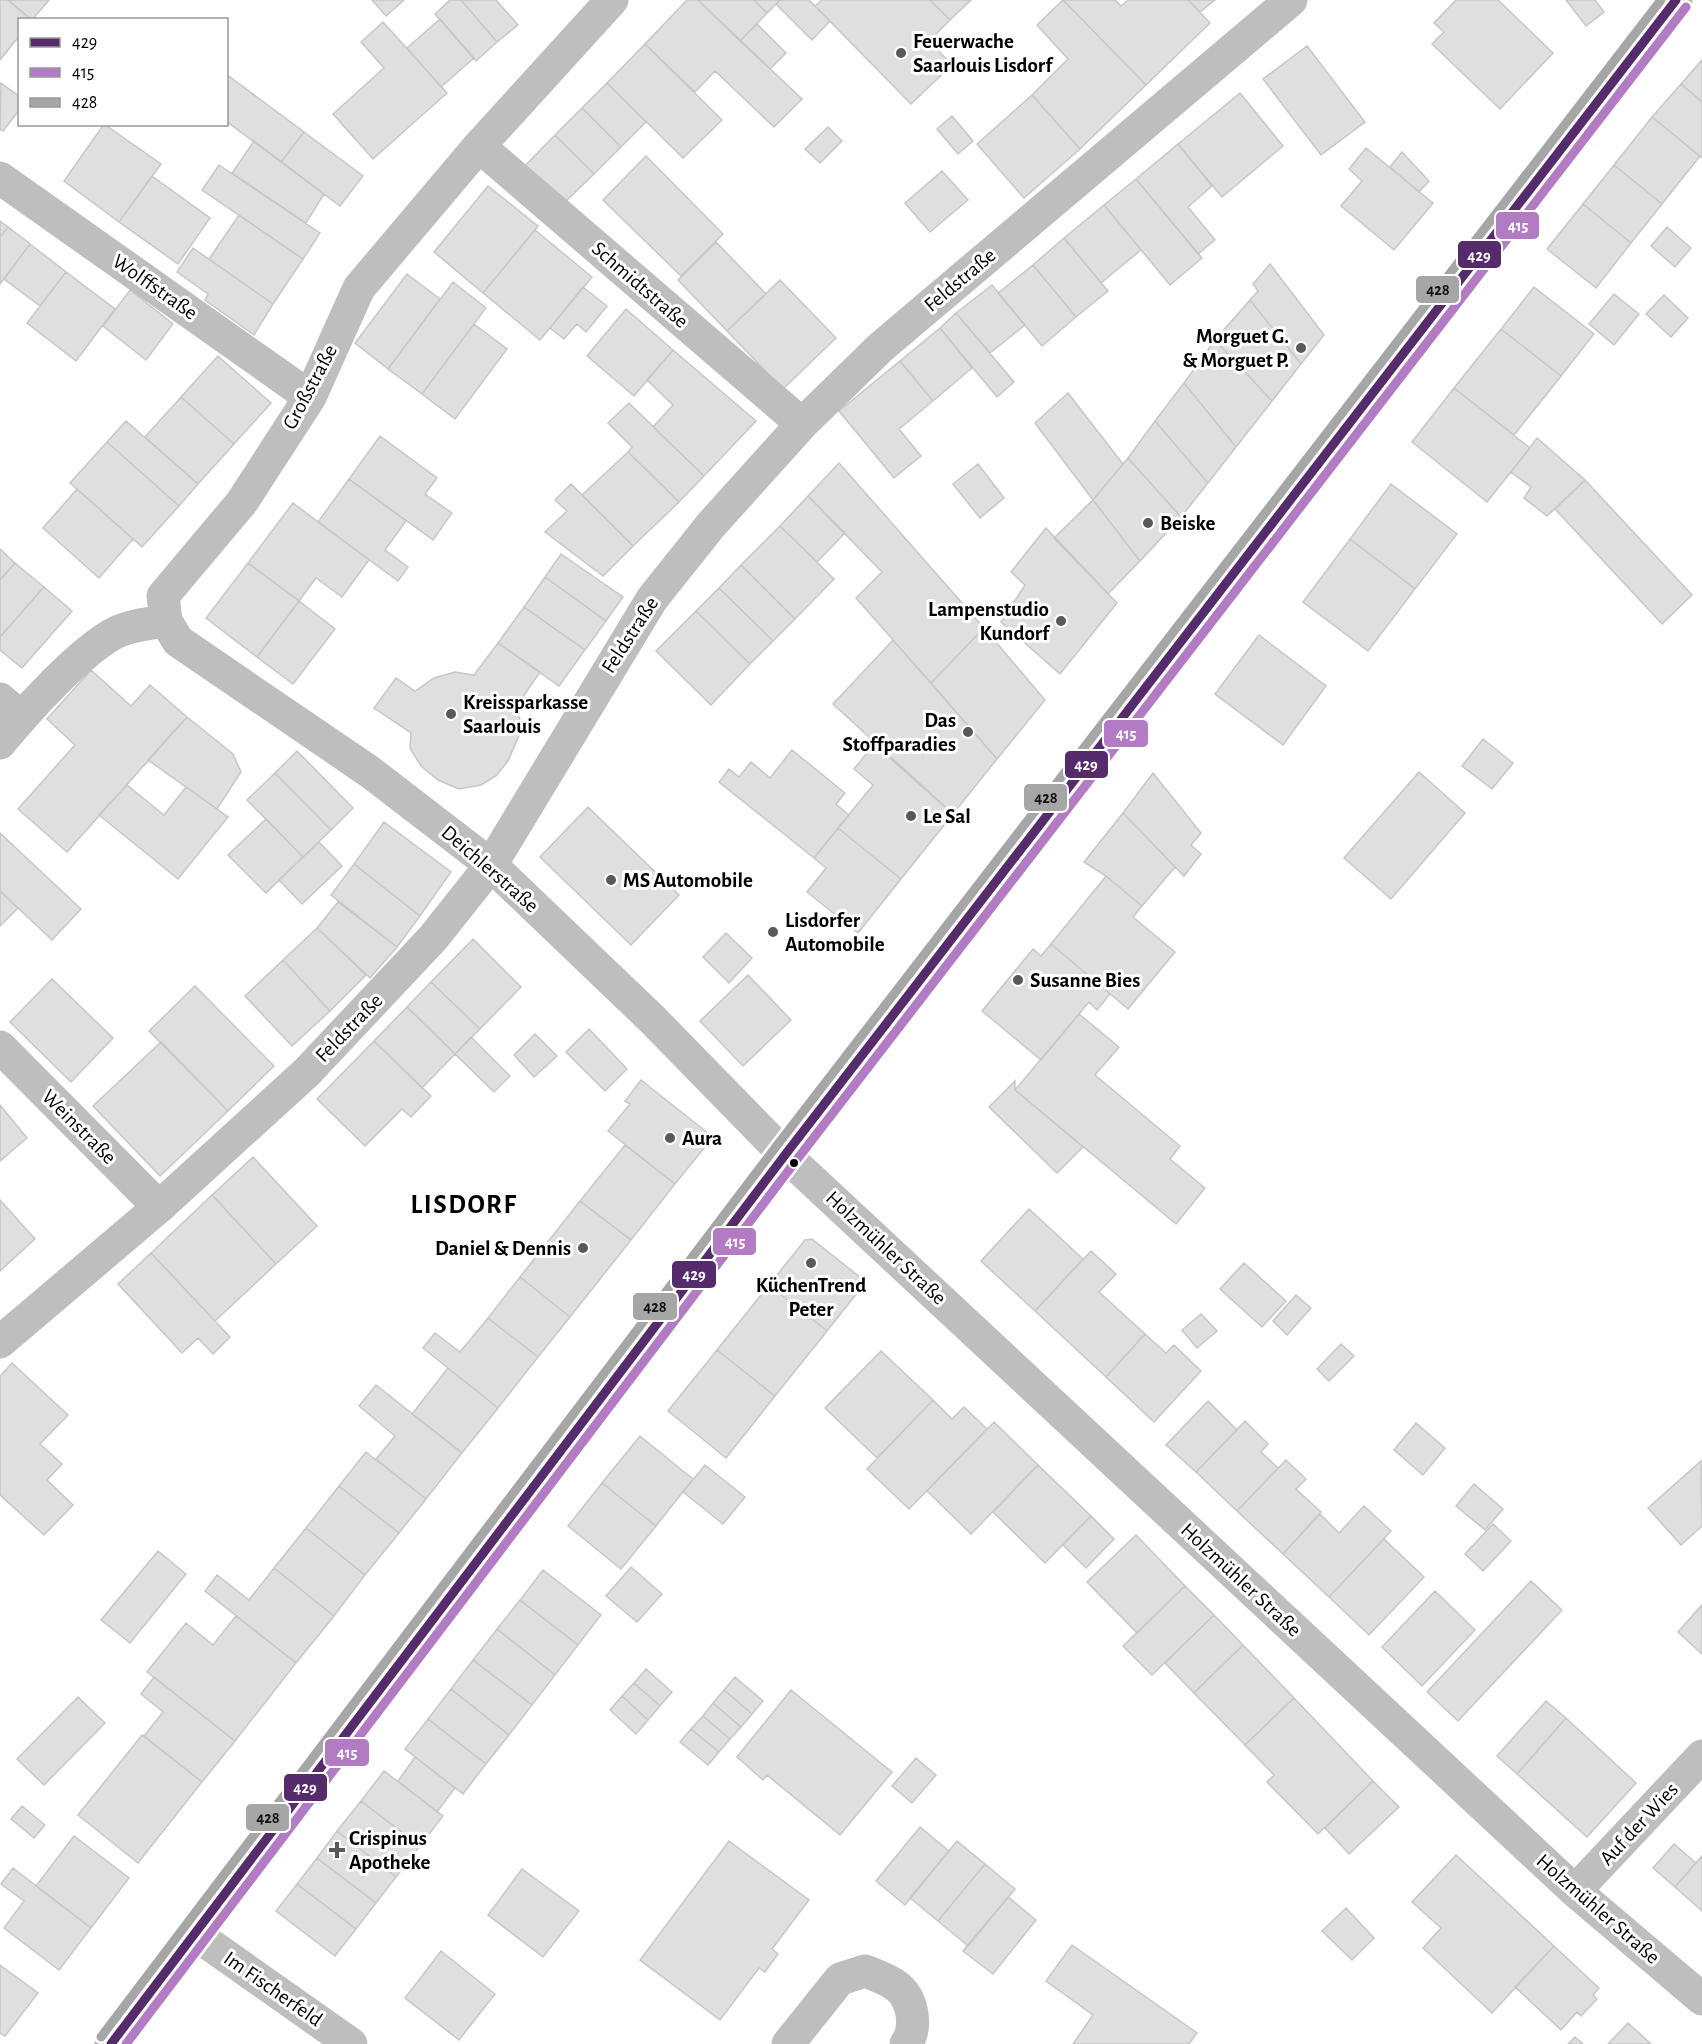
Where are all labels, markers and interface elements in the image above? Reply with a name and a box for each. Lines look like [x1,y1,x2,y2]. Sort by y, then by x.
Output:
legend [18,18,228,126]
place label: Feuerwache Saarlouis Lisdorf [913,31,1054,76]
text: 429 [72,34,97,52]
marker: Feuerwache Saarlouis Lisdorf [894,46,908,60]
text: 415 [72,64,94,82]
text: 428 [72,94,97,112]
line badge: 415 [1495,211,1540,240]
text: 415 [1508,218,1528,234]
street label: Schmidtstraße [588,238,692,332]
line badge: 429 [1457,240,1502,269]
street label: Feldstraße [920,244,1000,316]
text: 429 [1467,248,1491,264]
street label: Wolffstraße [109,250,201,324]
line badge: 428 [1415,275,1460,304]
text: 428 [1426,282,1450,298]
place label: Morguet G. & Morguet P. [1182,326,1289,371]
street label: Großstraße [279,341,341,433]
marker: Morguet G. & Morguet P. [1294,341,1308,355]
place label: Beiske [1160,513,1216,534]
marker: Beiske [1141,516,1155,530]
street label: Feldstraße [598,593,662,677]
place label: Lampenstudio Kundorf [928,599,1051,644]
marker: Lampenstudio Kundorf [1054,614,1068,628]
place label: Kreissparkasse Saarlouis [463,692,588,737]
marker: Kreissparkasse Saarlouis [444,707,458,721]
place label: Das Stoffparadies [842,710,956,755]
line badge: 415 [1103,719,1149,748]
marker: Das Stoffparadies [961,725,975,739]
text: 415 [1116,726,1136,742]
line badge: 429 [1064,750,1109,779]
text: 429 [1074,757,1098,773]
line badge: 428 [1023,783,1068,812]
text: 428 [1034,790,1058,806]
place label: Le Sal [923,806,971,827]
marker: Le Sal [904,809,918,823]
street label: Deichlerstraße [437,821,543,917]
place label: MS Automobile [623,870,753,891]
marker: MS Automobile [604,873,618,887]
place label: Lisdorfer Automobile [785,910,885,955]
marker: Lisdorfer Automobile [766,925,780,939]
place label: Susanne Bies [1030,970,1140,991]
marker: Susanne Bies [1011,973,1025,987]
street label: Feldstraße [312,990,386,1066]
street label: Weinstraße [38,1086,120,1168]
place label: Aura [682,1128,722,1149]
marker: Aura [663,1131,677,1145]
unlabelled marker [788,1157,800,1169]
street label: Holzmühler Straße [822,1187,950,1309]
district label: LISDORF [411,1191,517,1218]
line badge: 415 [712,1227,757,1256]
text: 415 [725,1234,745,1250]
place label: Daniel & Dennis [435,1238,571,1259]
marker: Daniel & Dennis [576,1241,590,1255]
marker: KüchenTrend Peter [804,1256,818,1270]
line badge: 429 [671,1260,717,1289]
text: 429 [682,1267,706,1283]
place label: KüchenTrend Peter [756,1275,866,1320]
line badge: 428 [632,1292,678,1321]
text: 428 [643,1299,667,1315]
street label: Holzmühler Straße [1177,1519,1305,1641]
line badge: 415 [324,1738,370,1767]
text: 415 [337,1745,357,1761]
line badge: 429 [283,1773,328,1802]
street label: Auf der Wies [1596,1779,1682,1869]
text: 429 [293,1780,317,1796]
line badge: 428 [245,1803,290,1832]
text: 428 [256,1810,280,1826]
place label: Crispinus Apotheke [349,1828,431,1873]
marker: Crispinus Apotheke [330,1843,344,1857]
street label: Holzmühler Straße [1532,1850,1664,1968]
street label: Im Fischerfeld [220,1947,326,2031]

